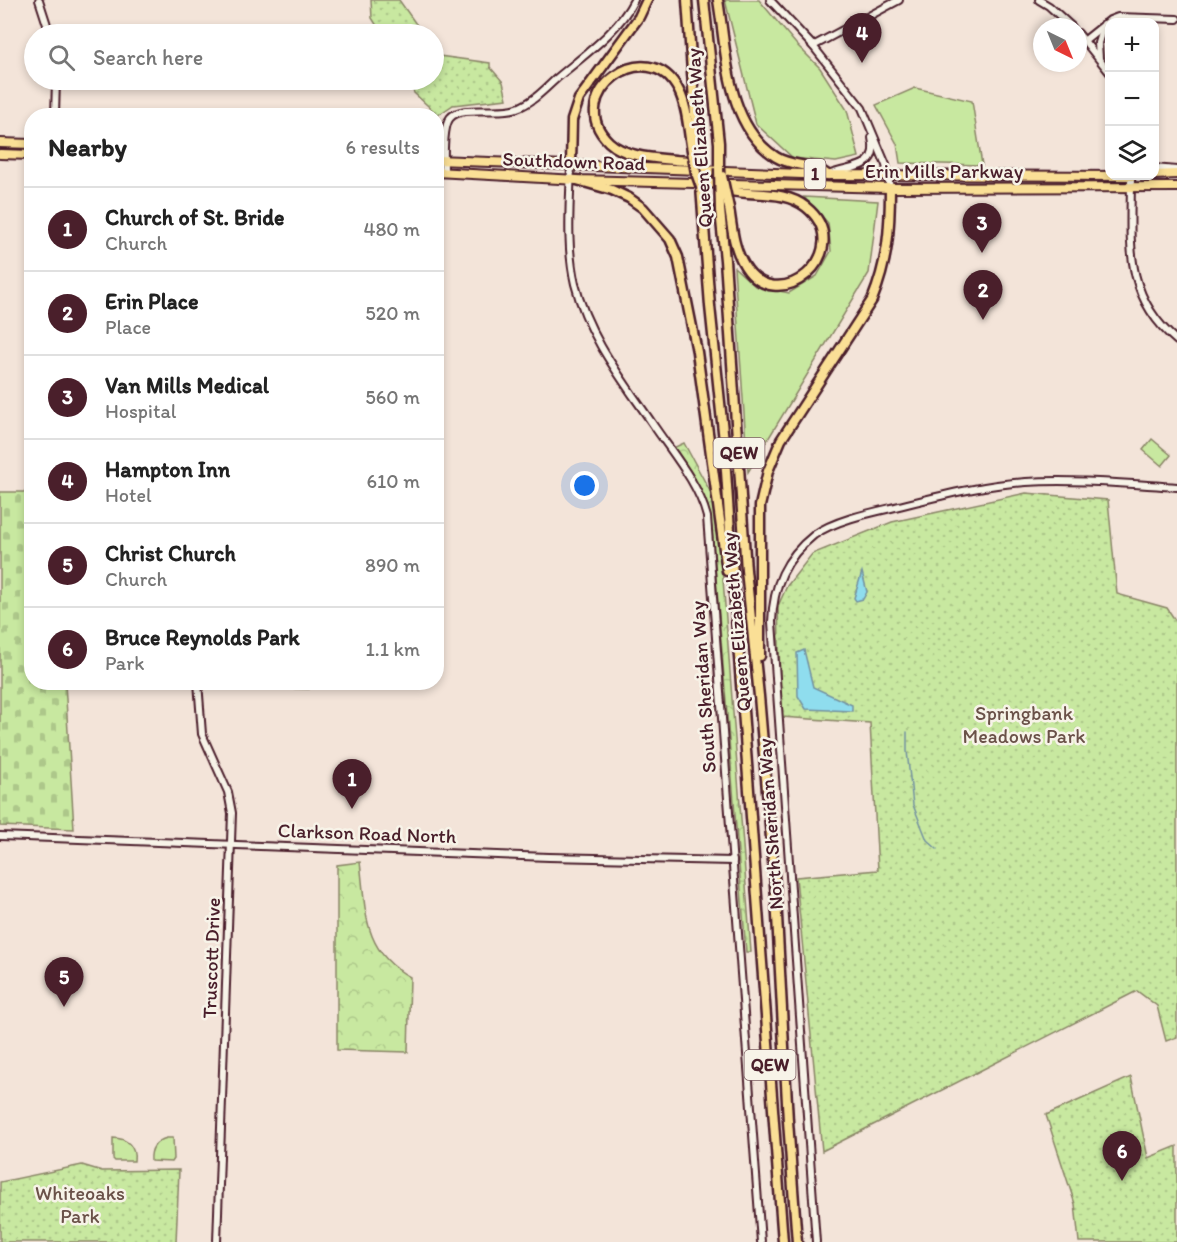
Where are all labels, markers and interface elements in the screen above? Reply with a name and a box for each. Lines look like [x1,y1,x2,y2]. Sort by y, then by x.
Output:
pin: 4 [842,14,882,63]
north arrow [1033,18,1087,72]
map controls [1105,18,1159,180]
button: + [1105,18,1159,72]
search box [24,24,444,90]
icon: search [45,41,78,74]
text: Search here [93,44,203,71]
street label: Queen Elizabeth Way [681,47,717,229]
button: − [1105,72,1159,126]
button: layers [1105,126,1159,180]
text: Nearby [48,131,127,163]
text: 6 results [346,135,420,159]
street label: Southdown Road [502,147,646,175]
road number: 1 [804,159,826,189]
street label: Erin Mills Parkway [865,159,1024,183]
text: Church of St. Bride [105,204,284,231]
pin: 3 [962,204,1002,253]
text: 1 [63,217,72,241]
text: 480 m [363,217,420,241]
text: Church [105,231,167,255]
pin: 2 [964,270,1002,320]
text: Erin Place [105,288,199,315]
text: 2 [62,301,73,325]
text: 520 m [365,301,420,325]
text: Place [105,315,151,339]
text: Van Mills Medical [105,372,269,399]
text: 3 [62,385,73,409]
text: 560 m [365,385,420,409]
text: Hospital [105,399,177,423]
road number: QEW [714,438,764,468]
text: Hampton Inn [105,456,230,483]
text: 4 [61,469,74,493]
text: 610 m [367,469,420,493]
your location [570,471,599,500]
text: Hotel [105,483,152,507]
street label: Queen Elizabeth Way [716,531,756,713]
text: Christ Church [105,540,236,567]
text: 5 [62,553,73,577]
text: 890 m [365,553,420,577]
text: Church [105,567,167,591]
street label: South Sheridan Way [685,600,721,774]
text: Bruce Reynolds Park [105,624,300,651]
text: 6 [62,637,73,661]
text: 1.1 km [366,637,420,661]
text: Park [105,651,144,675]
park label: Springbank Meadows Park [963,701,1085,748]
street label: North Sheridan Way [752,737,788,911]
pin: 1 [332,760,372,809]
street label: Clarkson Road North [277,818,457,848]
street label: Truscott Drive [197,897,225,1019]
pin: 5 [44,958,84,1007]
road number: QEW [744,1050,796,1080]
pin: 6 [1102,1132,1142,1181]
park label: Whiteoaks Park [35,1181,125,1228]

